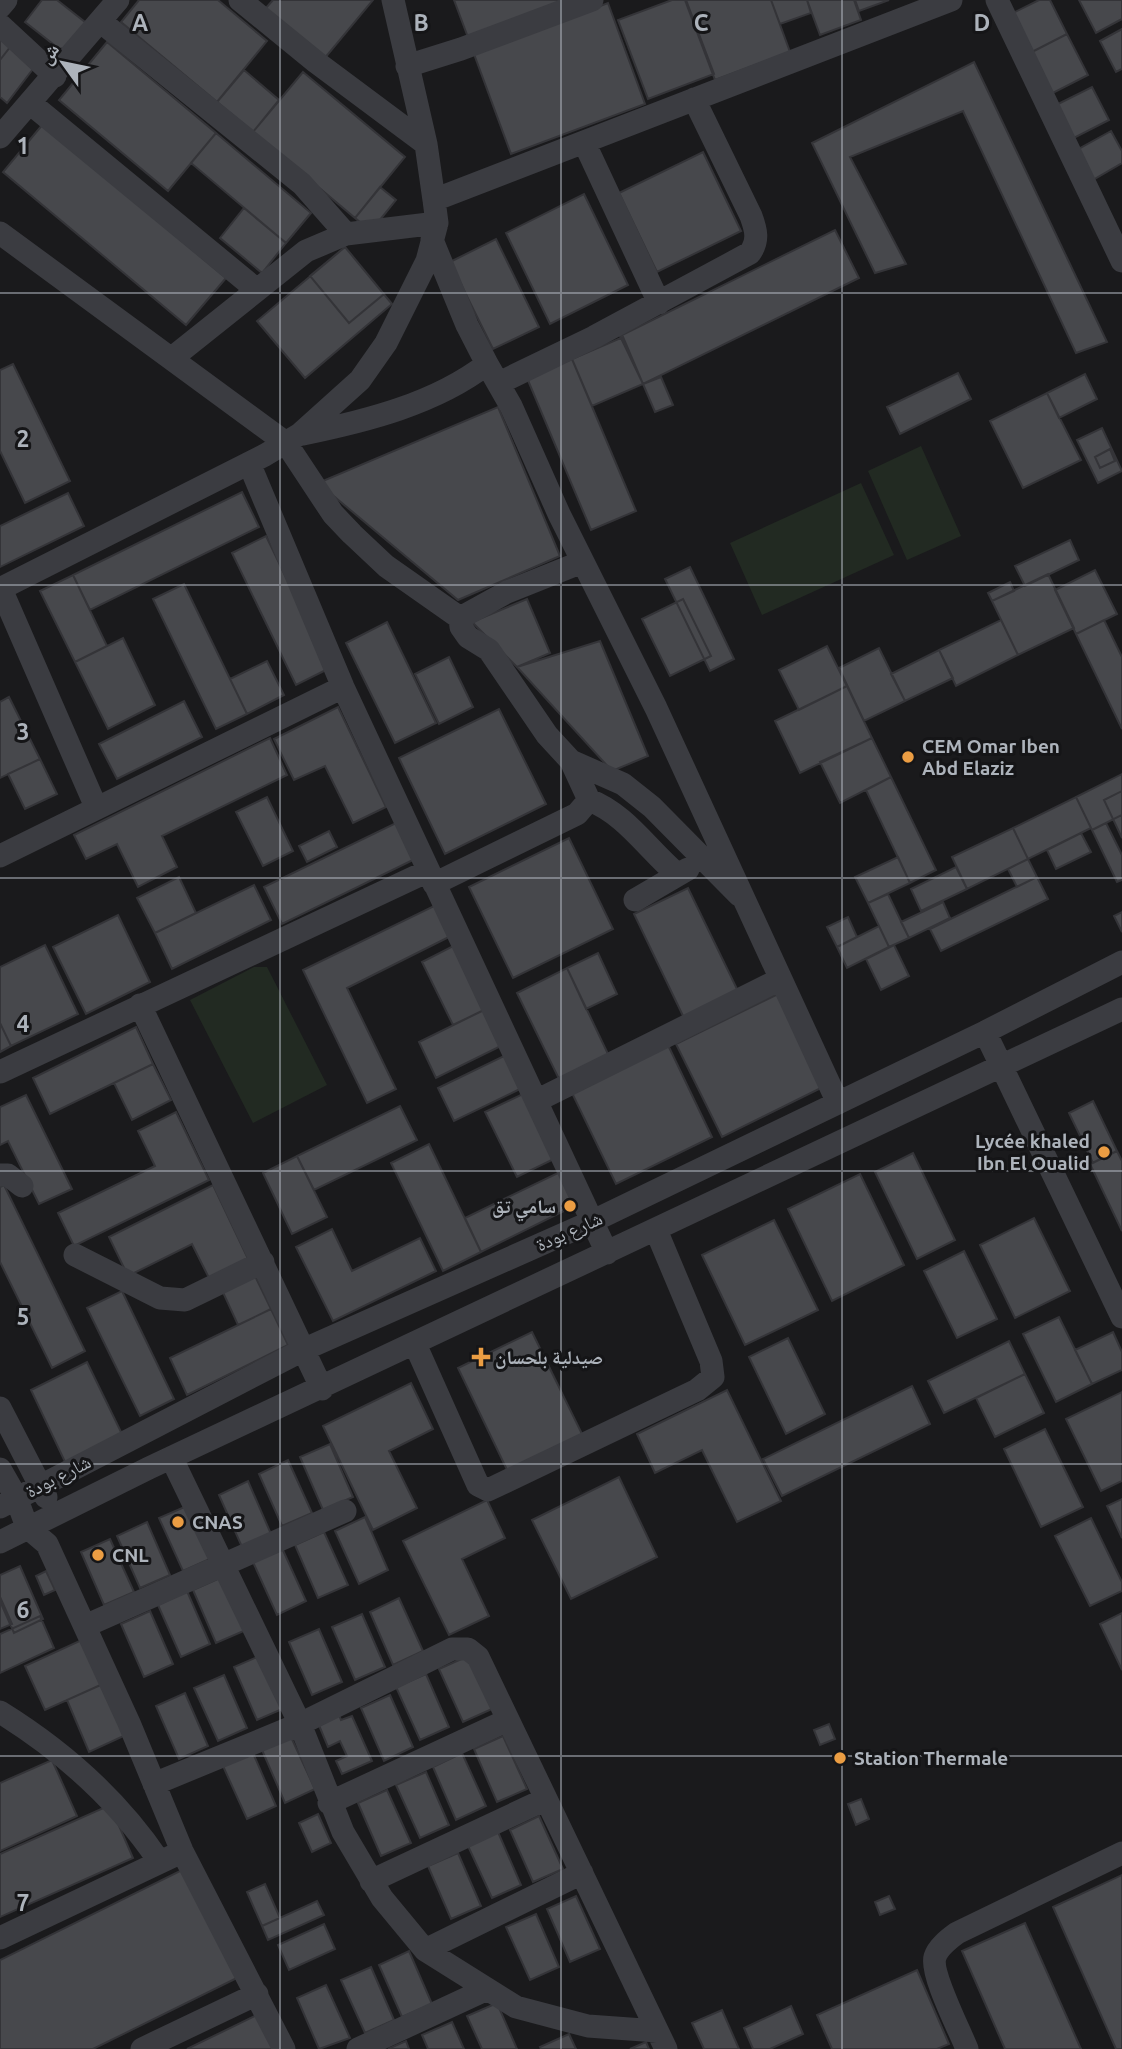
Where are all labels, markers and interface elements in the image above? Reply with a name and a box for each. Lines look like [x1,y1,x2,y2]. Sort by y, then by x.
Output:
text: A [132,10,148,35]
text: B [413,10,429,35]
text: C [694,10,709,35]
text: D [974,10,990,35]
north arrow [28,28,98,98]
text: ش [34,39,64,69]
text: 1 [17,133,29,158]
text: 2 [17,426,29,451]
text: 3 [17,719,29,744]
place label: CEM Omar Iben Abd Elaziz [922,735,1060,779]
marker: CEM Omar Iben Abd Elaziz [900,749,916,765]
text: 4 [17,1011,30,1036]
place label: Lycée khaled Ibn El Oualid [975,1130,1090,1174]
marker: Lycée khaled Ibn El Oualid [1096,1144,1112,1160]
place label: سامي تق [492,1195,556,1222]
marker: سامي تق [562,1198,578,1214]
street label: شارع بودة [532,1207,606,1256]
text: 5 [17,1304,29,1329]
place label: صيدلية بلحسان [495,1346,603,1369]
marker: صيدلية بلحسان [473,1349,489,1365]
street label: شارع بودة [22,1450,95,1503]
place label: CNAS [192,1511,243,1533]
marker: CNAS [170,1514,186,1530]
place label: CNL [112,1544,149,1566]
marker: CNL [90,1547,106,1563]
text: 6 [17,1597,30,1622]
place label: Station Thermale [854,1747,1008,1769]
marker: Station Thermale [832,1750,848,1766]
text: 7 [17,1890,29,1915]

